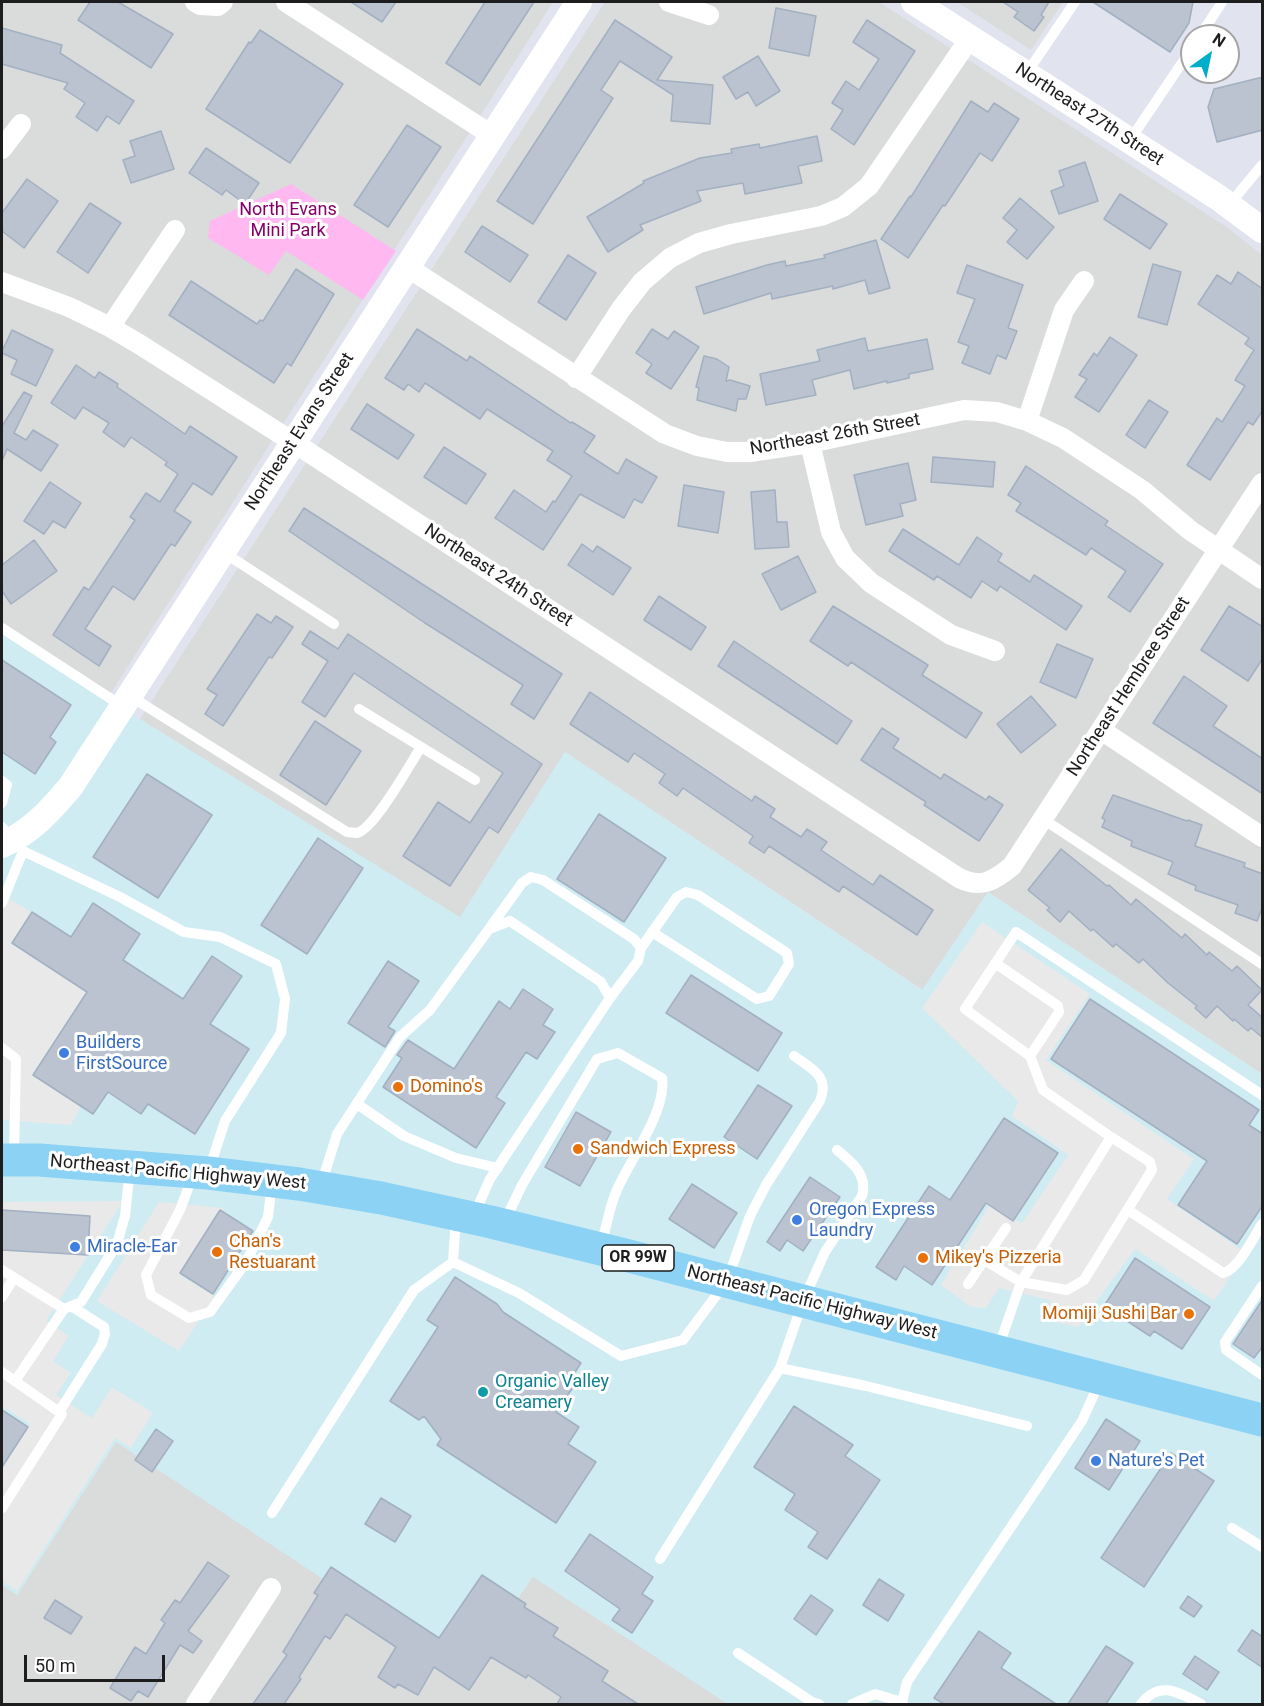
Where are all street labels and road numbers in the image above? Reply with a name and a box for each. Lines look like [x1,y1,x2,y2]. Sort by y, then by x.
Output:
street label: Northeast 27th Street [1011,59,1167,171]
street label: Northeast Evans Street [241,349,359,515]
street label: Northeast 26th Street [748,409,922,461]
street label: Northeast 24th Street [420,520,576,632]
street label: Northeast Hembree Street [1063,593,1195,781]
street label: Northeast Pacific Highway West [49,1151,307,1195]
road number: OR 99W [602,1245,674,1271]
street label: Northeast Pacific Highway West [685,1261,939,1345]

